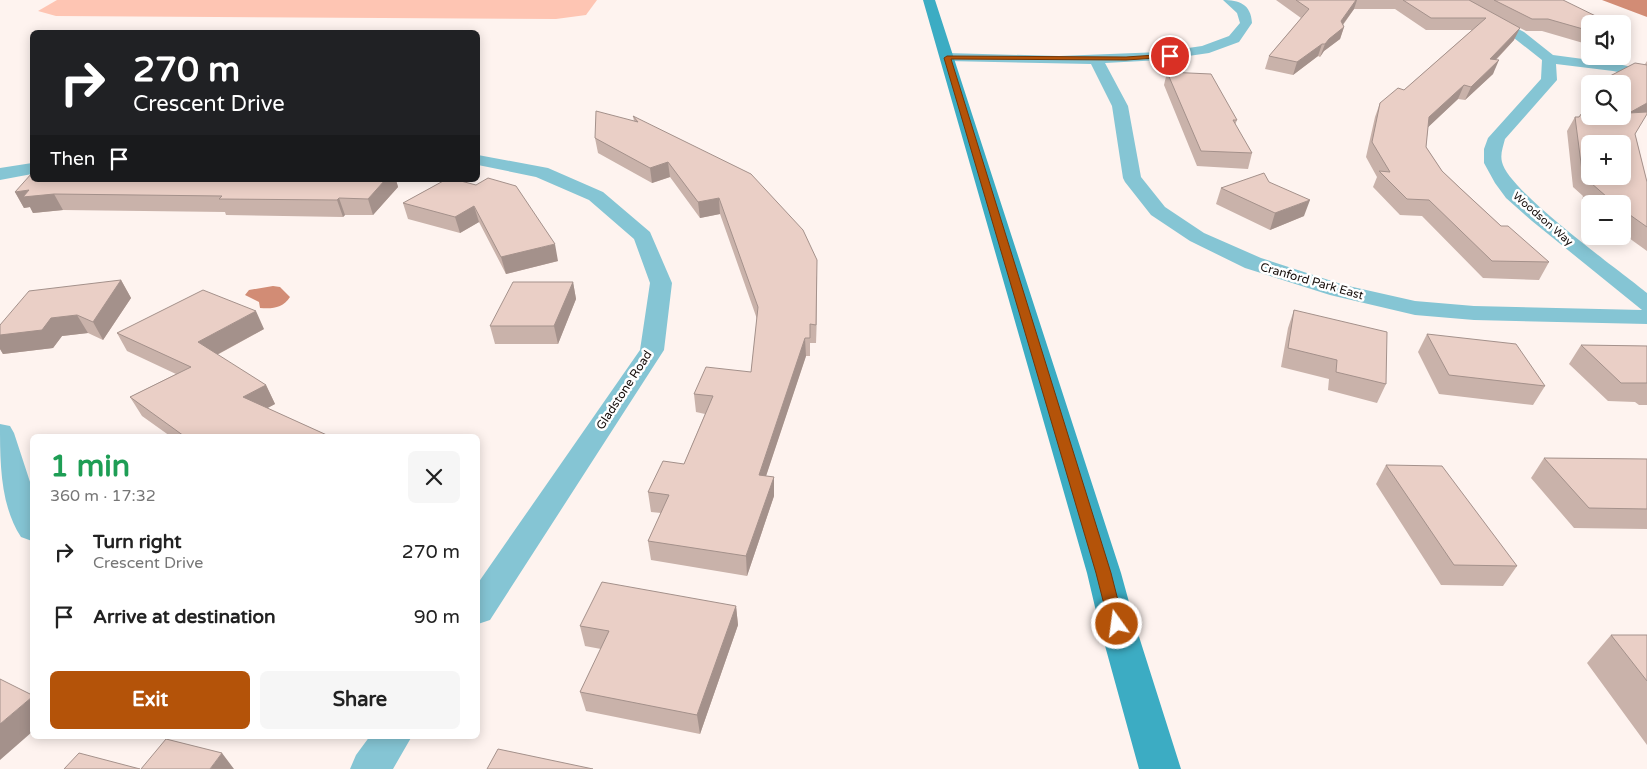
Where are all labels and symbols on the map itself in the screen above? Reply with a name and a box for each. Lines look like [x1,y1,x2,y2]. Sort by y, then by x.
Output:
pin [1149,35,1191,77]
street label: Woodson Way [1510,189,1576,249]
street label: Cranford Park East [1259,260,1366,303]
street label: Gladstone Road [593,348,655,432]
position arrow [1090,597,1142,649]

